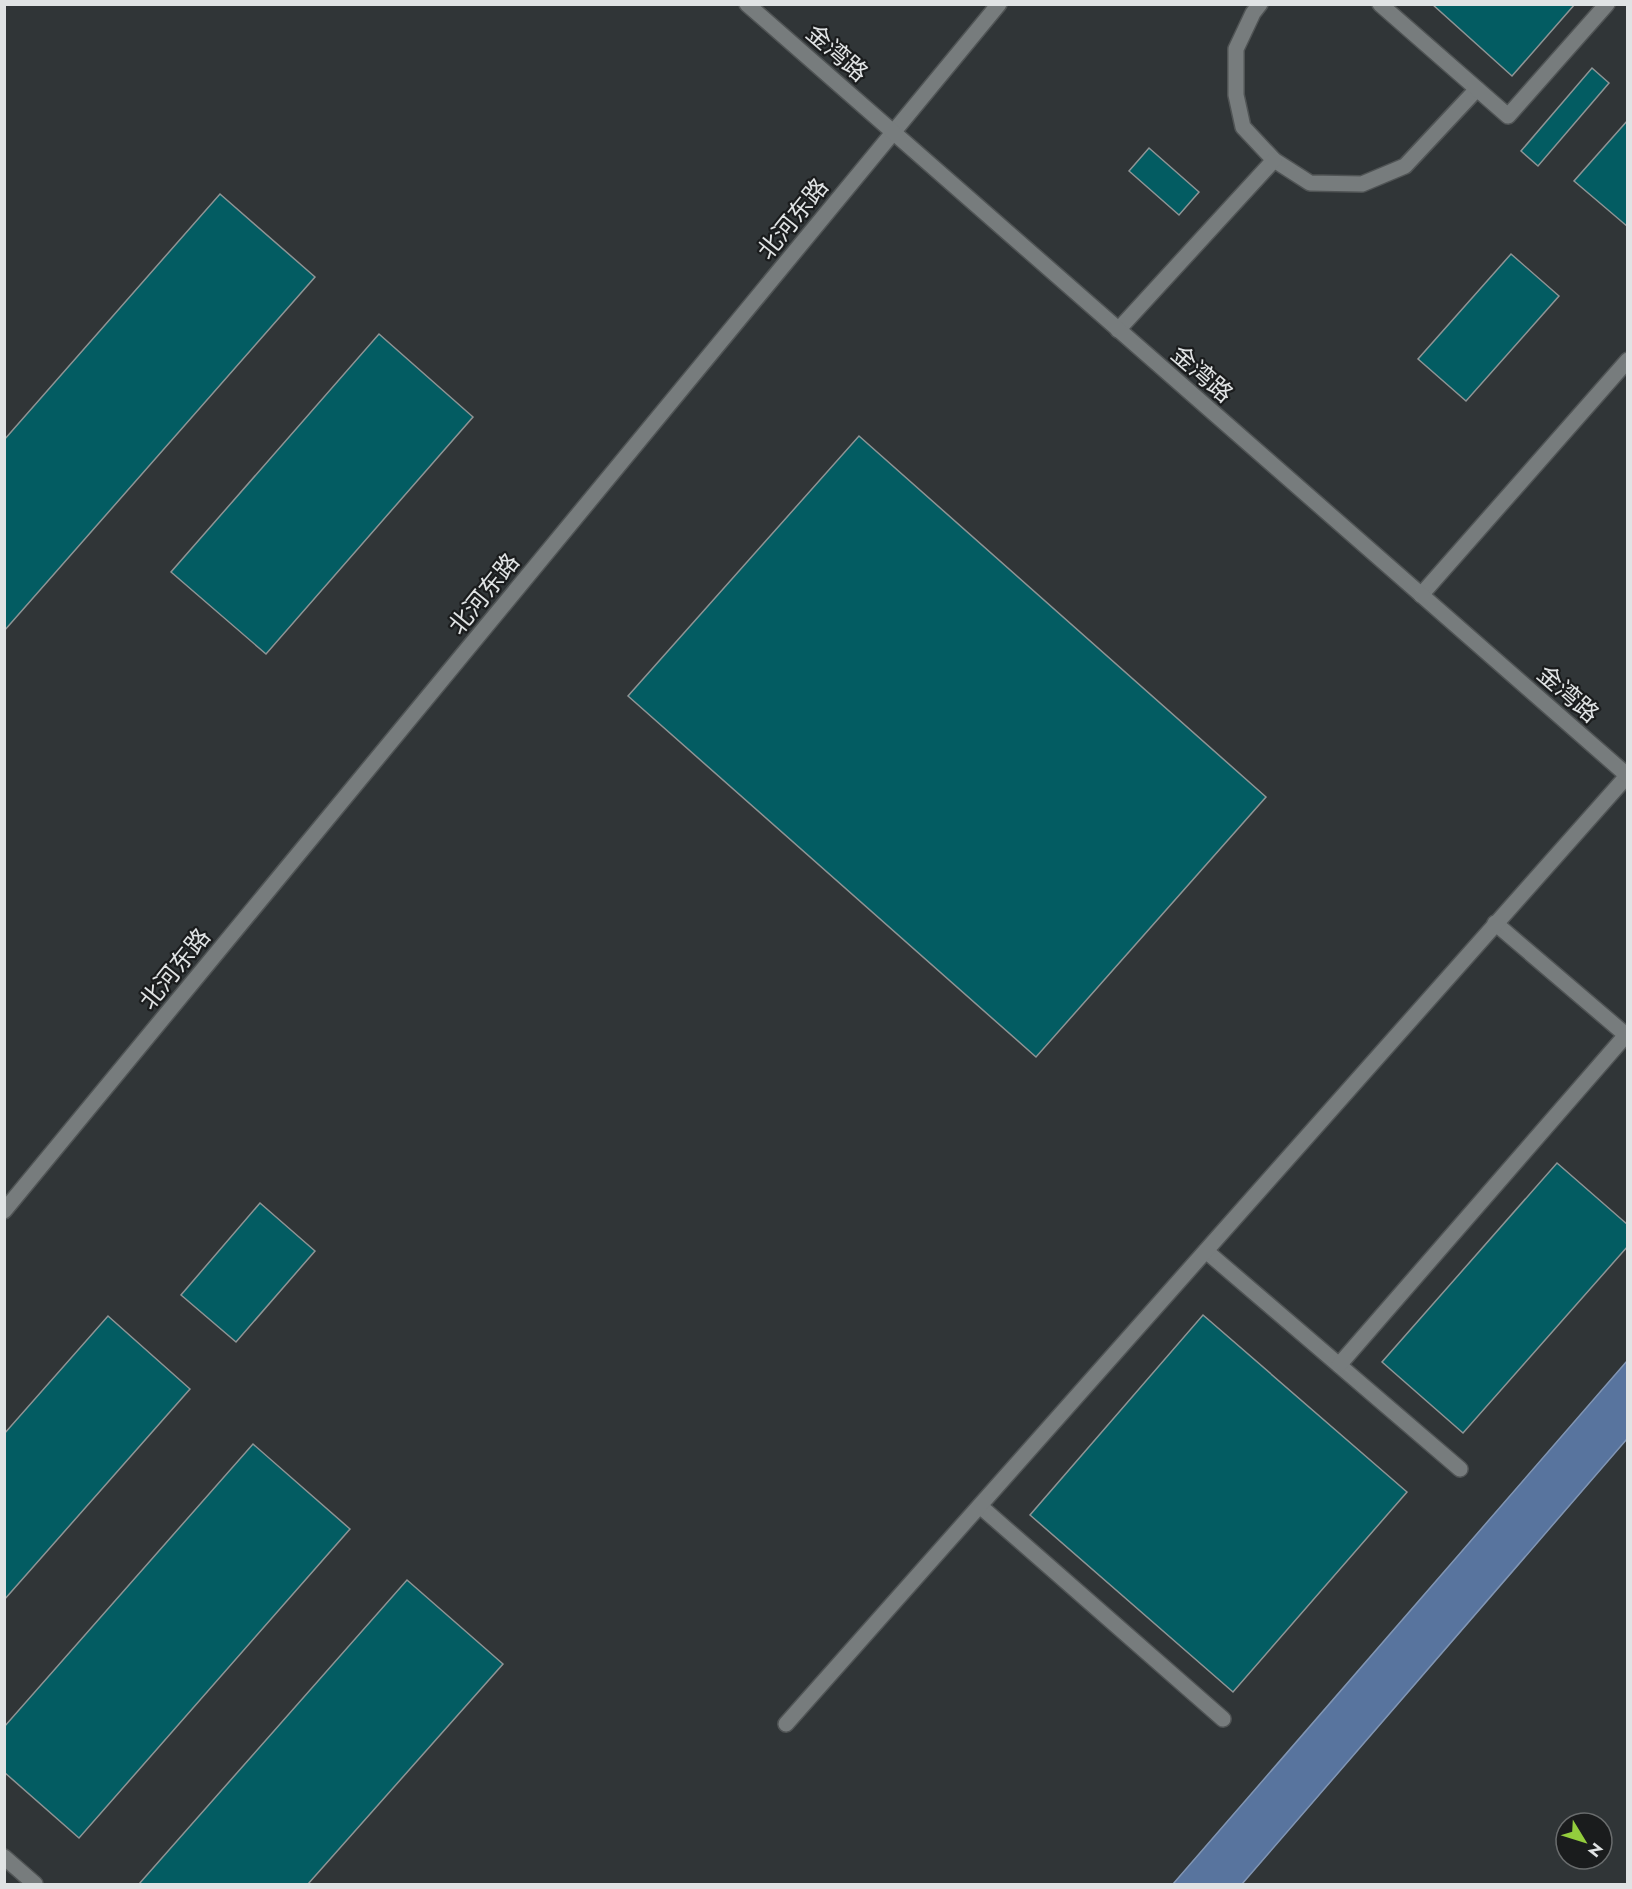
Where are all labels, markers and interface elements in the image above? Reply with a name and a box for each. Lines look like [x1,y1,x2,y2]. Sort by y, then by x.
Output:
street label: 金湾路 [799,16,876,89]
street label: 北河东路 [749,170,836,267]
street label: 金湾路 [1164,337,1241,410]
street label: 北河东路 [440,545,527,642]
street label: 金湾路 [1530,657,1607,730]
street label: 北河东路 [131,920,218,1017]
north arrow [1554,1811,1614,1871]
text: N [1582,1838,1608,1862]

